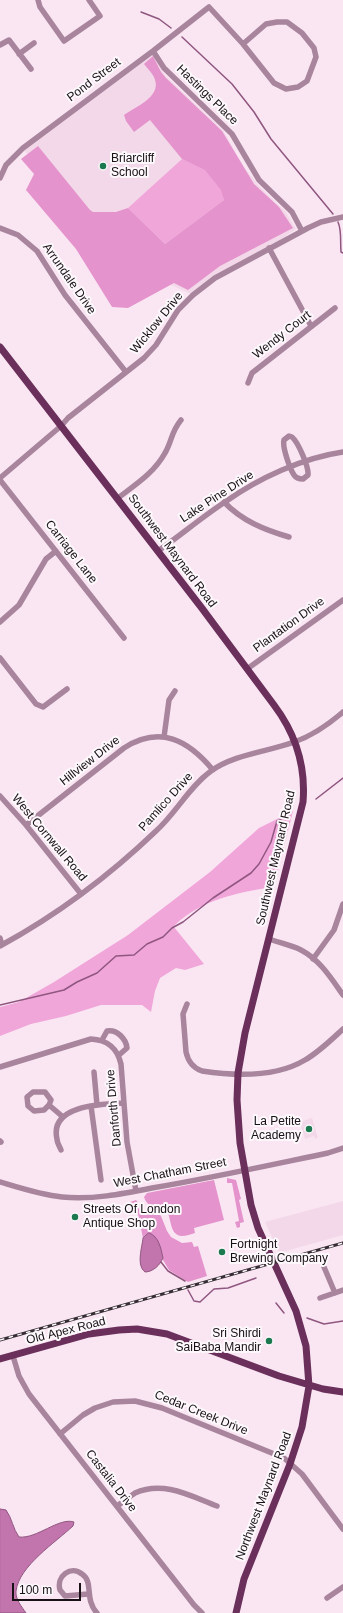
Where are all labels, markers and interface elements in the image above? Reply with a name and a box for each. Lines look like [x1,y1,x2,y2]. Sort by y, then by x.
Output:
street label: Pond Street [64,55,124,105]
street label: Hastings Place [173,62,241,128]
place label: Briarcliff School [111,152,154,180]
marker: Briarcliff School [98,161,108,171]
street label: Arrundale Drive [39,241,99,317]
street label: Wicklow Drive [128,289,186,357]
street label: Wendy Court [250,308,314,362]
street label: Lake Pine Drive [178,468,256,526]
street label: Southwest Maynard Road [125,492,219,610]
street label: Carriage Lane [42,518,100,586]
street label: Plantation Drive [251,594,327,656]
street label: Hillview Drive [57,733,123,789]
street label: Pamlico Drive [136,770,196,834]
street label: Southwest Maynard Road [253,789,299,927]
street label: West Cornwall Road [8,792,90,884]
street label: Danforth Drive [103,1069,125,1147]
place label: La Petite Academy [251,1115,301,1143]
marker: La Petite Academy [304,1124,314,1134]
street label: West Chatham Street [112,1155,228,1191]
place label: Streets Of London Antique Shop [83,1203,180,1231]
marker: Streets Of London Antique Shop [70,1212,80,1222]
place label: Fortnight Brewing Company [230,1238,328,1266]
marker: Fortnight Brewing Company [217,1247,227,1257]
street label: Old Apex Road [25,1314,107,1348]
place label: Sri Shirdi SaiBaba Mandir [176,1327,261,1355]
marker: Sri Shirdi SaiBaba Mandir [264,1336,274,1346]
street label: Cedar Creek Drive [152,1388,250,1438]
street label: Northwest Maynard Road [233,1430,295,1562]
street label: Castalia Drive [82,1447,140,1515]
scale bar [14,1575,83,1601]
text: 100 m [19,1583,52,1597]

